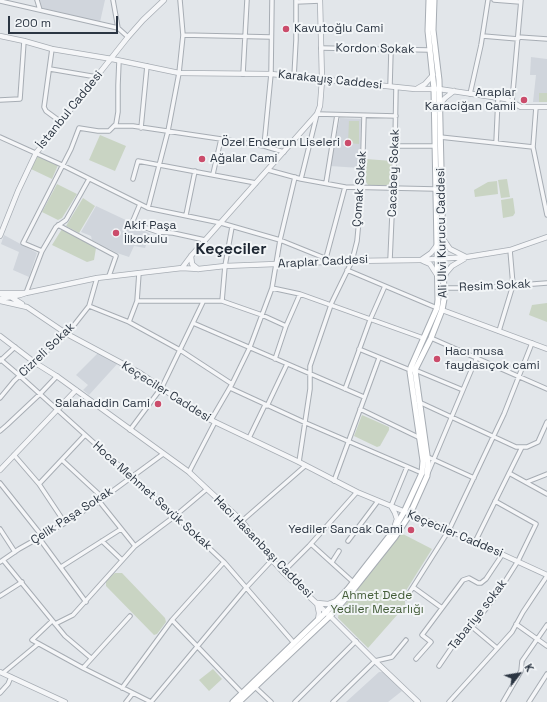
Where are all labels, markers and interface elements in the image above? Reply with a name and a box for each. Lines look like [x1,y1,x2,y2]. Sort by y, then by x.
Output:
scale bar [10,8,120,34]
text: 200 m [15,15,51,31]
place label: Kavutoğlu Cami [294,22,383,36]
marker: Kavutoğlu Cami [281,24,291,34]
street label: Kordon Sokak [335,41,415,57]
street label: Karakayış Caddesi [277,67,383,93]
street label: İstanbul Caddesi [34,68,106,152]
place label: Araplar Karaciğan Camii [425,86,516,114]
marker: Araplar Karaciğan Camii [519,95,529,105]
street label: Cacabey Sokak [385,129,403,217]
place label: Özel Enderun Liseleri [221,136,340,150]
marker: Özel Enderun Liseleri [343,138,353,148]
street label: Çomak Sokak [350,150,370,228]
place label: Ağalar Cami [210,152,277,166]
marker: Ağalar Cami [197,154,207,164]
street label: Ali Ulvi Kurucu Caddesi [434,168,450,298]
place label: Akif Paşa İlkokulu [124,219,176,247]
marker: Akif Paşa İlkokulu [111,228,121,238]
district label: Keçeciler [195,240,267,260]
street label: Araplar Caddesi [278,252,368,272]
street label: Resim Sokak [459,277,531,295]
street label: Cizreli Sokak [16,320,78,380]
place label: Hacı musa faydasıçok cami [445,345,540,373]
marker: Hacı musa faydasıçok cami [432,354,442,364]
street label: Keçeciler Caddesi [119,359,213,425]
place label: Salahaddin Cami [55,397,150,411]
marker: Salahaddin Cami [153,399,163,409]
street label: Hoca Mehmet Sevük Sokak [90,439,214,553]
street label: Çelik Paşa Sokak [28,484,116,548]
street label: Hacı Hasanbaşı Caddesi [210,493,316,601]
street label: Keçeciler Caddesi [405,507,505,561]
place label: Yediler Sancak Cami [288,523,403,537]
marker: Yediler Sancak Cami [406,525,416,535]
street label: Tabariye sokak [446,577,510,653]
park label: Ahmet Dede Yediler Mezarlığı [330,589,424,617]
north arrow [499,654,539,694]
text: K [522,661,537,674]

